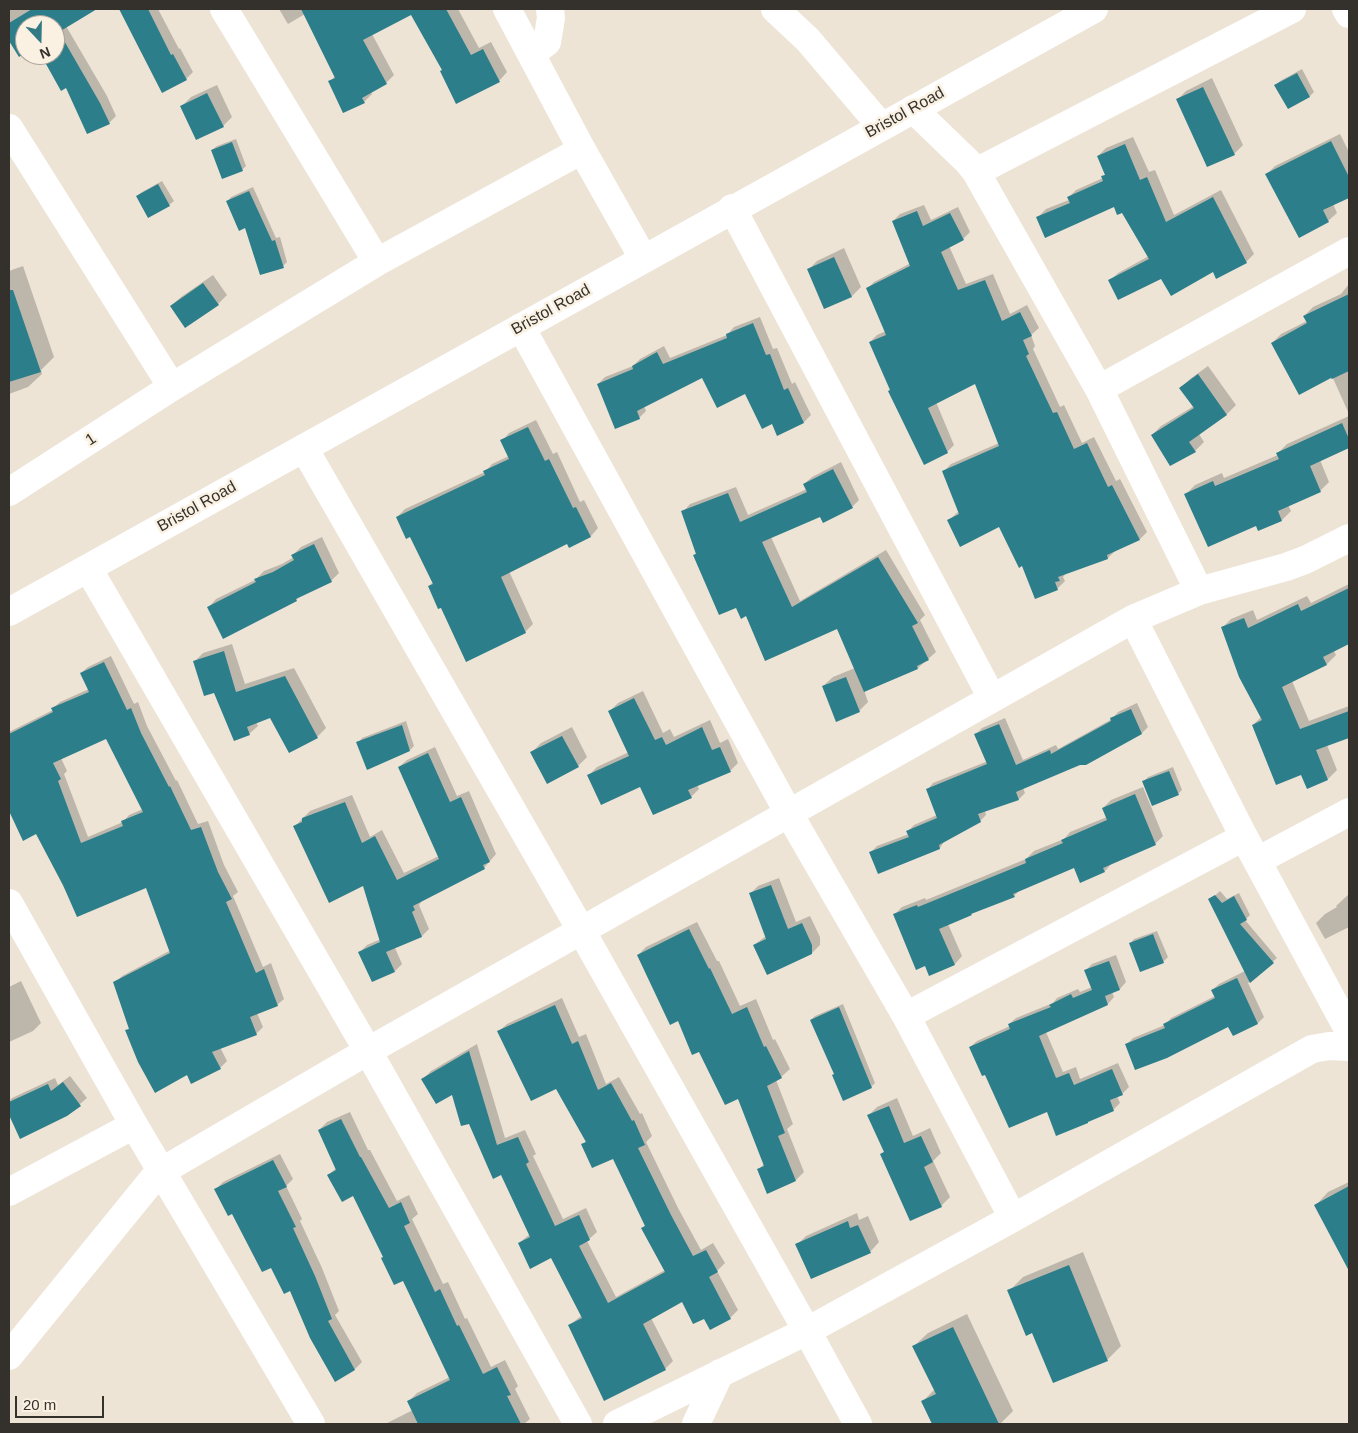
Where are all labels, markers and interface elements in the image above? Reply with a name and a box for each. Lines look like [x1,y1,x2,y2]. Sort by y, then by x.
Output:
north arrow [15,15,65,65]
text: N [37,44,53,62]
street label: Bristol Road [862,83,948,143]
street label: Bristol Road [508,280,594,340]
street label: 1 [82,430,100,450]
street label: Bristol Road [154,477,240,537]
scale bar [18,1386,106,1418]
text: 20 m [23,1396,56,1413]

